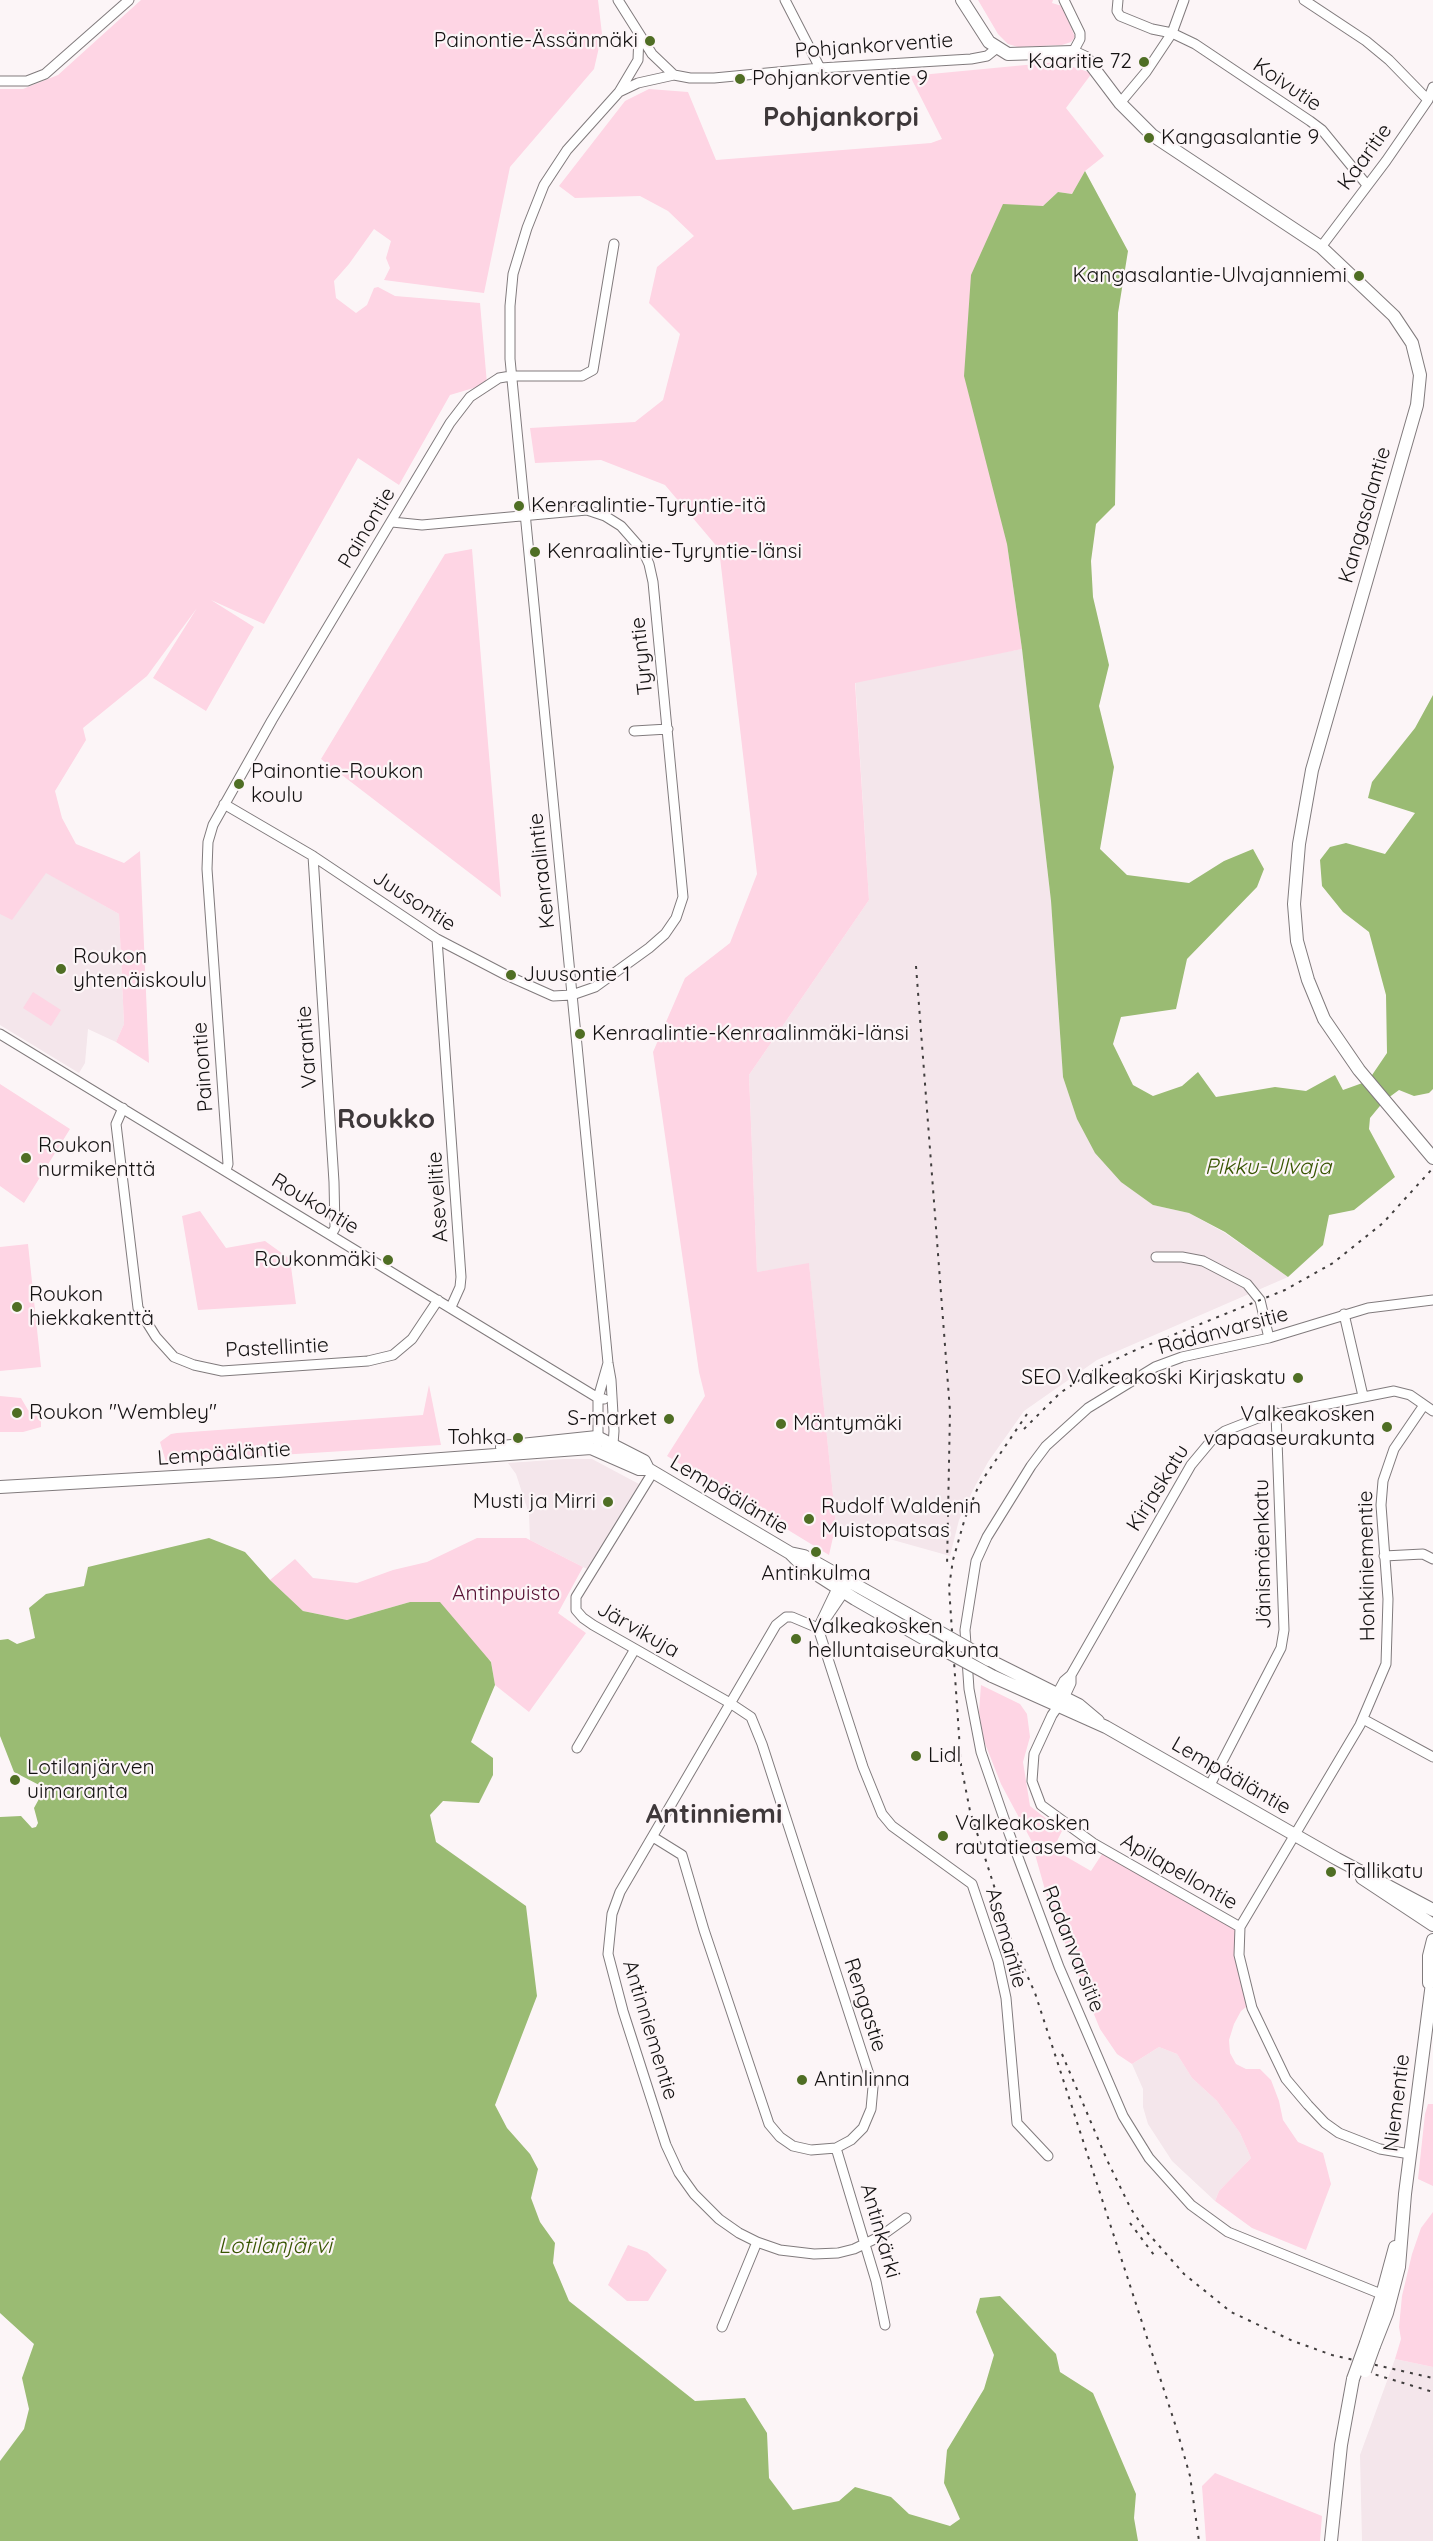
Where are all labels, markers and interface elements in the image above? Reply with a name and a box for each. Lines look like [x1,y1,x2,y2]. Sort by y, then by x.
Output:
place label: Painontie-Ässänmäki [434,28,638,54]
street label: Pohjankorventie [794,28,954,64]
marker: Painontie-Ässänmäki [643,34,657,48]
place label: Kaaritie 72 [1028,49,1132,75]
street label: Koivutie [1248,53,1326,117]
marker: Kaaritie 72 [1137,55,1151,69]
place label: Pohjankorventie 9 [752,66,928,92]
marker: Pohjankorventie 9 [733,72,747,86]
district label: Pohjankorpi [763,102,919,134]
street label: Kaaritie [1333,119,1397,195]
place label: Kangasalantie 9 [1161,125,1319,151]
marker: Kangasalantie 9 [1142,131,1156,145]
place label: Kangasalantie-Ulvajanniemi [1072,263,1347,289]
marker: Kangasalantie-Ulvajanniemi [1352,269,1366,283]
street label: Kangasalantie [1333,444,1397,586]
street label: Painontie [333,483,401,573]
place label: Kenraalintie-Tyryntie-itä [531,493,766,519]
marker: Kenraalintie-Tyryntie-itä [512,499,526,513]
place label: Kenraalintie-Tyryntie-länsi [547,539,802,565]
marker: Kenraalintie-Tyryntie-länsi [528,545,542,559]
street label: Tyryntie [625,616,659,696]
place label: Painontie-Roukon koulu [251,759,423,809]
marker: Painontie-Roukon koulu [232,777,246,791]
street label: Kenraalintie [523,812,561,930]
street label: Juusontie [368,865,460,937]
place label: Roukon yhtenäiskoulu [73,944,207,994]
marker: Roukon yhtenäiskoulu [54,962,68,976]
place label: Juusontie 1 [523,962,631,988]
marker: Juusontie 1 [504,968,518,982]
street label: Varantie [292,1005,322,1089]
street label: Painontie [187,1021,219,1113]
place label: Kenraalintie-Kenraalinmäki-länsi [592,1021,909,1047]
marker: Kenraalintie-Kenraalinmäki-länsi [573,1027,587,1041]
district label: Roukko [337,1104,435,1136]
place label: Roukon nurmikenttä [38,1133,156,1183]
marker: Roukon nurmikenttä [19,1151,33,1165]
street label: Asevelitie [422,1151,454,1243]
water label: Pikku-Ulvaja [1205,1154,1331,1180]
street label: Roukontie [267,1168,363,1240]
place label: Roukonmäki [254,1247,376,1273]
marker: Roukonmäki [381,1253,395,1267]
place label: Roukon hiekkakenttä [29,1282,154,1332]
marker: Roukon hiekkakenttä [10,1300,24,1314]
street label: Radanvarsitie [1155,1301,1291,1361]
street label: Pastellintie [225,1333,329,1363]
place label: SEO Valkeakoski Kirjaskatu [1021,1365,1286,1391]
marker: SEO Valkeakoski Kirjaskatu [1291,1371,1305,1385]
place label: Roukon "Wembley" [29,1400,217,1426]
place label: Valkeakosken vapaaseurakunta [1204,1402,1375,1452]
marker: Roukon "Wembley" [10,1406,24,1420]
place label: S-market [567,1406,657,1432]
place label: Mäntymäki [793,1411,902,1437]
marker: S-market [662,1412,676,1426]
marker: Mäntymäki [774,1417,788,1431]
marker: Valkeakosken vapaaseurakunta [1380,1420,1394,1434]
place label: Tohka [447,1425,506,1451]
marker: Tohka [511,1431,525,1445]
street label: Lempääläntie [156,1437,292,1471]
street label: Kirjaskatu [1121,1440,1195,1536]
street label: Lempääläntie [665,1450,793,1540]
street label: Jänismäenkatu [1249,1479,1277,1629]
place label: Musti ja Mirri [473,1489,596,1515]
street label: Honkiniementie [1353,1490,1381,1642]
place label: Rudolf Waldenin Muistopatsas [821,1494,981,1544]
marker: Musti ja Mirri [601,1495,615,1509]
marker: Rudolf Waldenin Muistopatsas [802,1512,816,1526]
marker: Antinkulma [809,1545,823,1559]
place label: Antinkulma [761,1561,871,1587]
park label: Antinpuisto [452,1581,560,1607]
street label: Järvikuja [592,1596,684,1664]
place label: Valkeakosken helluntaiseurakunta [808,1614,999,1664]
marker: Valkeakosken helluntaiseurakunta [789,1632,803,1646]
street label: Lempääläntie [1167,1732,1295,1820]
place label: Lidl [928,1743,961,1769]
marker: Lidl [909,1749,923,1763]
place label: Lotilanjärven uimaranta [27,1755,155,1805]
marker: Lotilanjärven uimaranta [8,1773,22,1787]
district label: Antinniemi [646,1799,782,1831]
place label: Valkeakosken rautatieasema [955,1811,1097,1861]
street label: Apilapellontie [1116,1828,1242,1916]
marker: Valkeakosken rautatieasema [936,1829,950,1843]
place label: Tallikatu [1343,1859,1423,1885]
marker: Tallikatu [1324,1865,1338,1879]
street label: Radanvarsitie [1036,1882,1110,2016]
street label: Asemantie [980,1885,1032,1991]
street label: Rengastie [838,1955,892,2055]
street label: Antinniementie [617,1957,683,2103]
street label: Niementie [1379,2053,1415,2153]
place label: Antinlinna [814,2067,910,2093]
marker: Antinlinna [795,2073,809,2087]
street label: Antinkärki [854,2181,906,2281]
water label: Lotilanjärvi [218,2233,332,2259]

